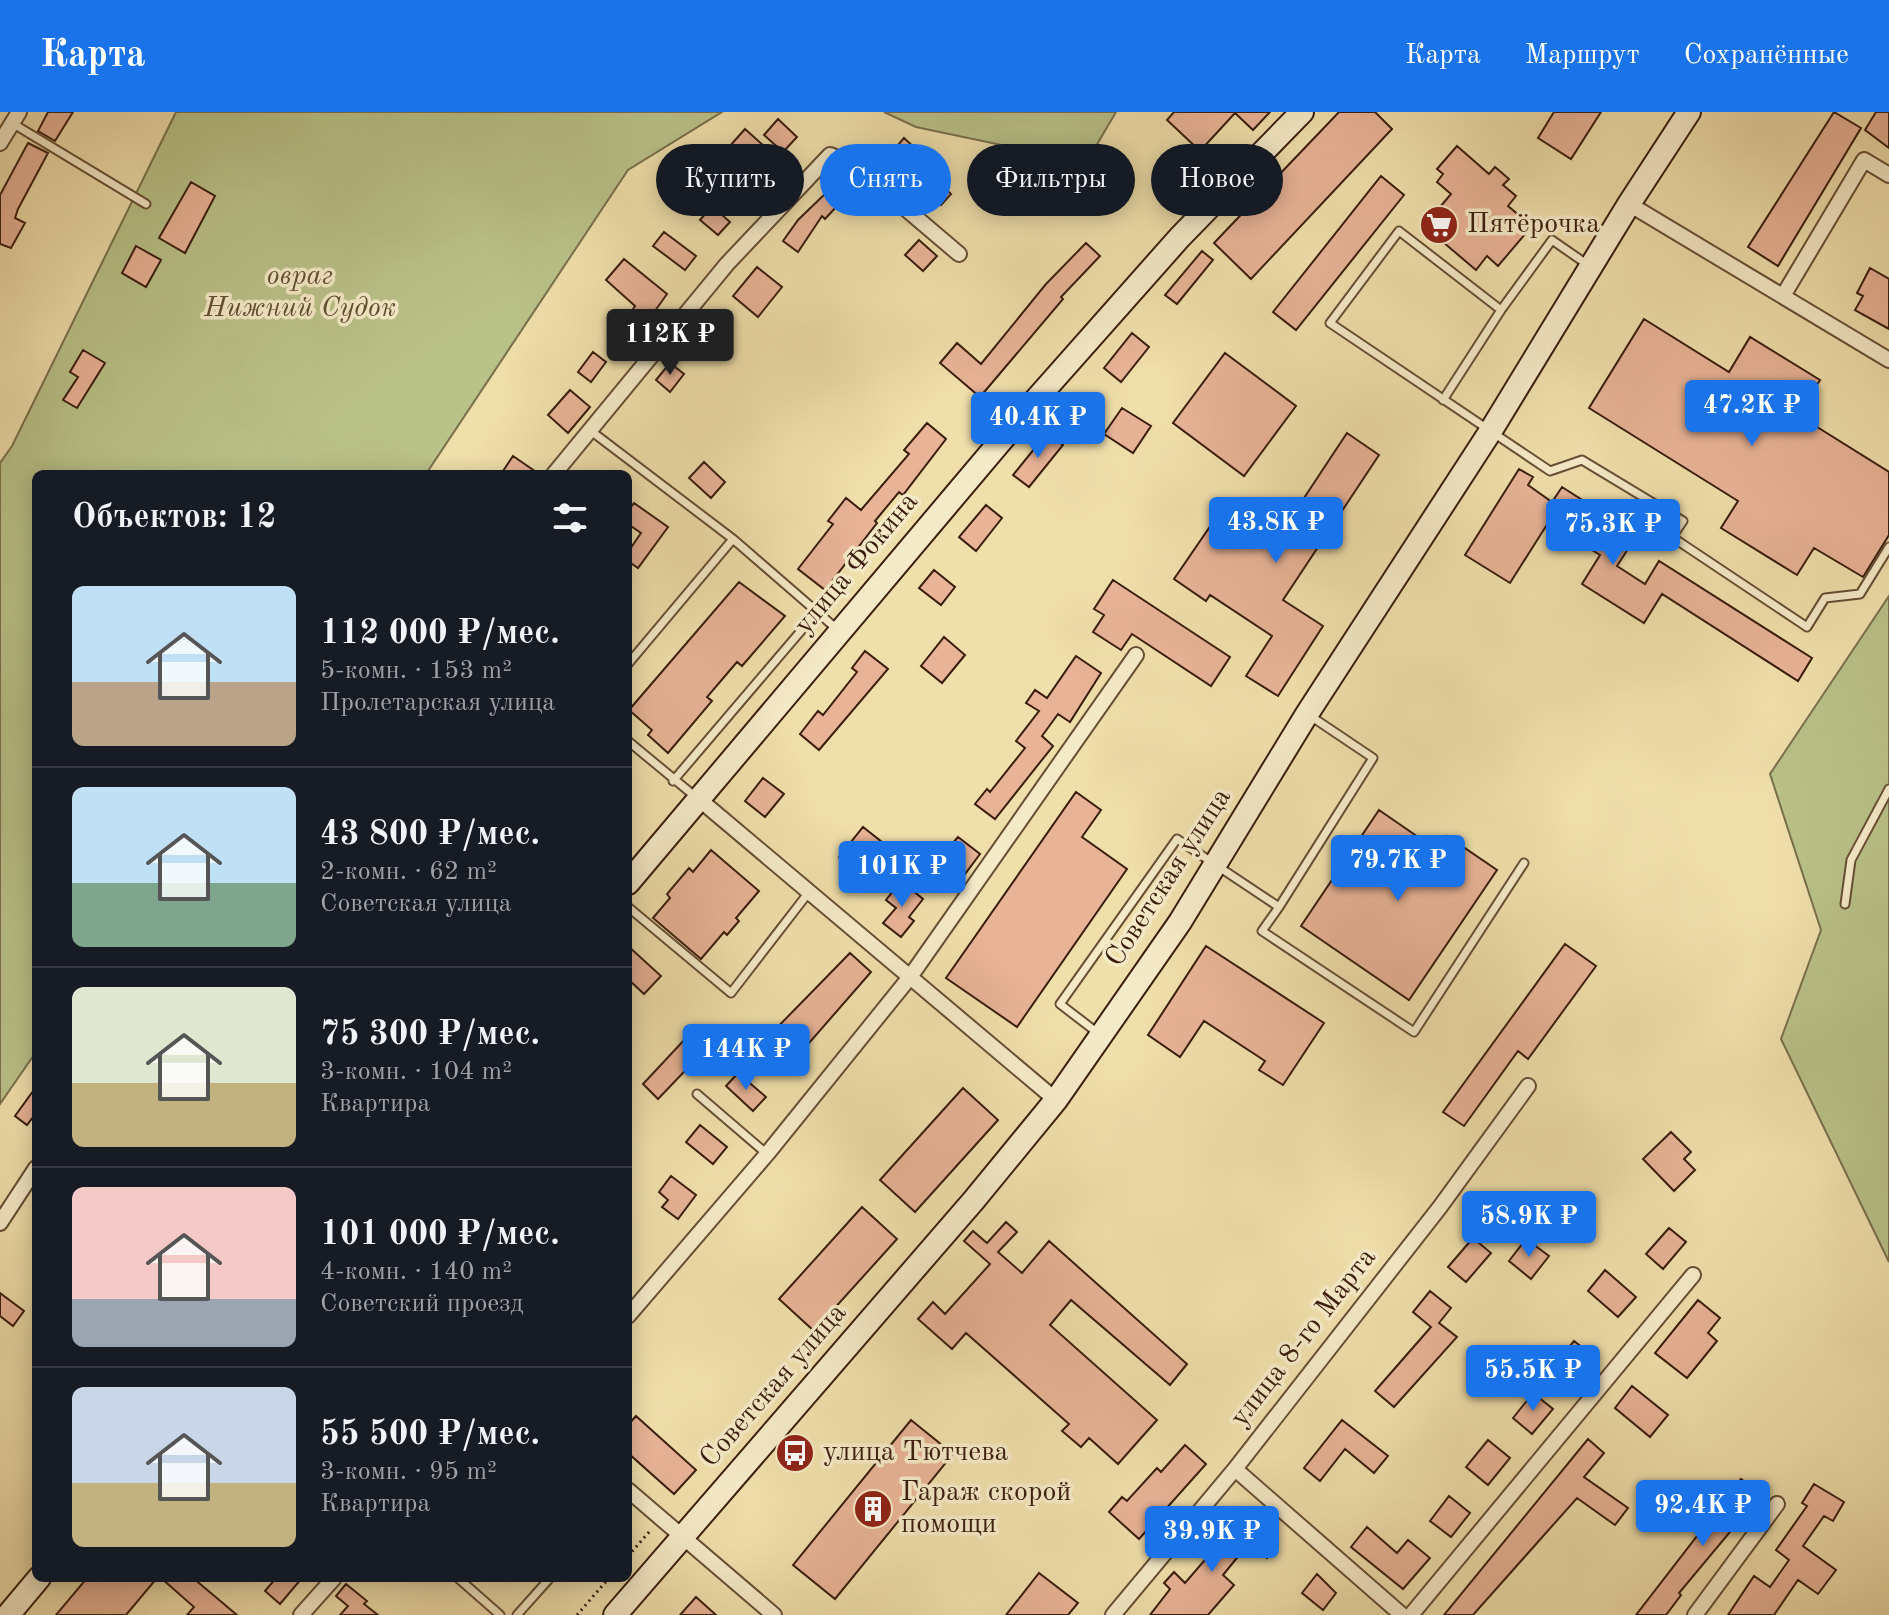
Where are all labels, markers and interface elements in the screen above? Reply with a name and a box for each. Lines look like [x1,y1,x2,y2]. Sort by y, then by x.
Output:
text: Карта [40,37,146,75]
text: Карта [1405,42,1481,70]
text: Маршрут [1525,42,1640,70]
text: Сохранённые [1684,42,1849,70]
chip: Купить [656,144,804,216]
chip: Снять [820,144,951,216]
chip: Фильтры [967,144,1135,216]
chip: Новое [1151,144,1283,216]
supermarket icon: Пятёрочка [1418,204,1460,246]
place label: Пятёрочка [1467,211,1600,239]
park label: овраг Нижний Судок [203,263,396,323]
pin: 112K ₽ [605,309,735,377]
text: 112K ₽ [625,322,715,348]
pin: 47.2K ₽ [1678,380,1826,448]
pin: 40.4K ₽ [964,392,1112,460]
text: 47.2K ₽ [1703,393,1801,419]
text: 40.4K ₽ [989,405,1087,431]
street label: улица Фокина [790,488,924,640]
icon: filters [548,496,592,540]
pin: 43.8K ₽ [1202,497,1350,565]
pin: 75.3K ₽ [1539,499,1687,567]
text: Объектов: 12 [72,501,276,535]
text: 43.8K ₽ [1227,510,1325,536]
text: 75.3K ₽ [1564,512,1662,538]
text: 112 000 ₽/мес. [320,617,560,651]
icon: home [136,618,232,714]
text: 5-комн. · 153 m² [320,658,512,684]
text: Пролетарская улица [320,690,555,716]
street label: Советская улица [1101,784,1237,972]
text: 43 800 ₽/мес. [320,818,540,852]
icon: home [136,819,232,915]
pin: 79.7K ₽ [1324,835,1472,903]
pin: 101K ₽ [837,841,967,909]
text: 79.7K ₽ [1349,848,1447,874]
text: 101K ₽ [857,854,947,880]
text: 2-комн. · 62 m² [320,859,497,885]
text: Советская улица [320,891,512,917]
text: 75 300 ₽/мес. [320,1018,540,1052]
icon: home [136,1019,232,1115]
pin: 144K ₽ [681,1024,811,1092]
text: 144K ₽ [701,1037,791,1063]
text: 3-комн. · 104 m² [320,1059,512,1085]
text: Квартира [320,1091,430,1117]
pin: 58.9K ₽ [1455,1191,1603,1259]
text: 58.9K ₽ [1480,1204,1578,1230]
text: 101 000 ₽/мес. [320,1218,560,1252]
icon: home [136,1219,232,1315]
street label: улица 8-го Марта [1226,1244,1382,1432]
text: 4-комн. · 140 m² [320,1259,512,1285]
text: Советский проезд [320,1291,523,1317]
street label: Советская улица [696,1299,852,1473]
pin: 55.5K ₽ [1459,1345,1607,1413]
text: 55.5K ₽ [1484,1358,1582,1384]
text: 55 500 ₽/мес. [320,1418,540,1452]
icon: home [136,1419,232,1515]
bus stop icon: улица Тютчева [774,1432,816,1474]
place label: улица Тютчева [823,1439,1009,1467]
text: 3-комн. · 95 m² [320,1459,497,1485]
place label: Гараж скорой помощи [901,1479,1071,1539]
pin: 92.4K ₽ [1629,1480,1777,1548]
building icon: Гараж скорой помощи [852,1488,894,1530]
text: Квартира [320,1491,430,1517]
text: 92.4K ₽ [1654,1493,1752,1519]
pin: 39.9K ₽ [1138,1506,1286,1574]
text: 39.9K ₽ [1163,1519,1261,1545]

